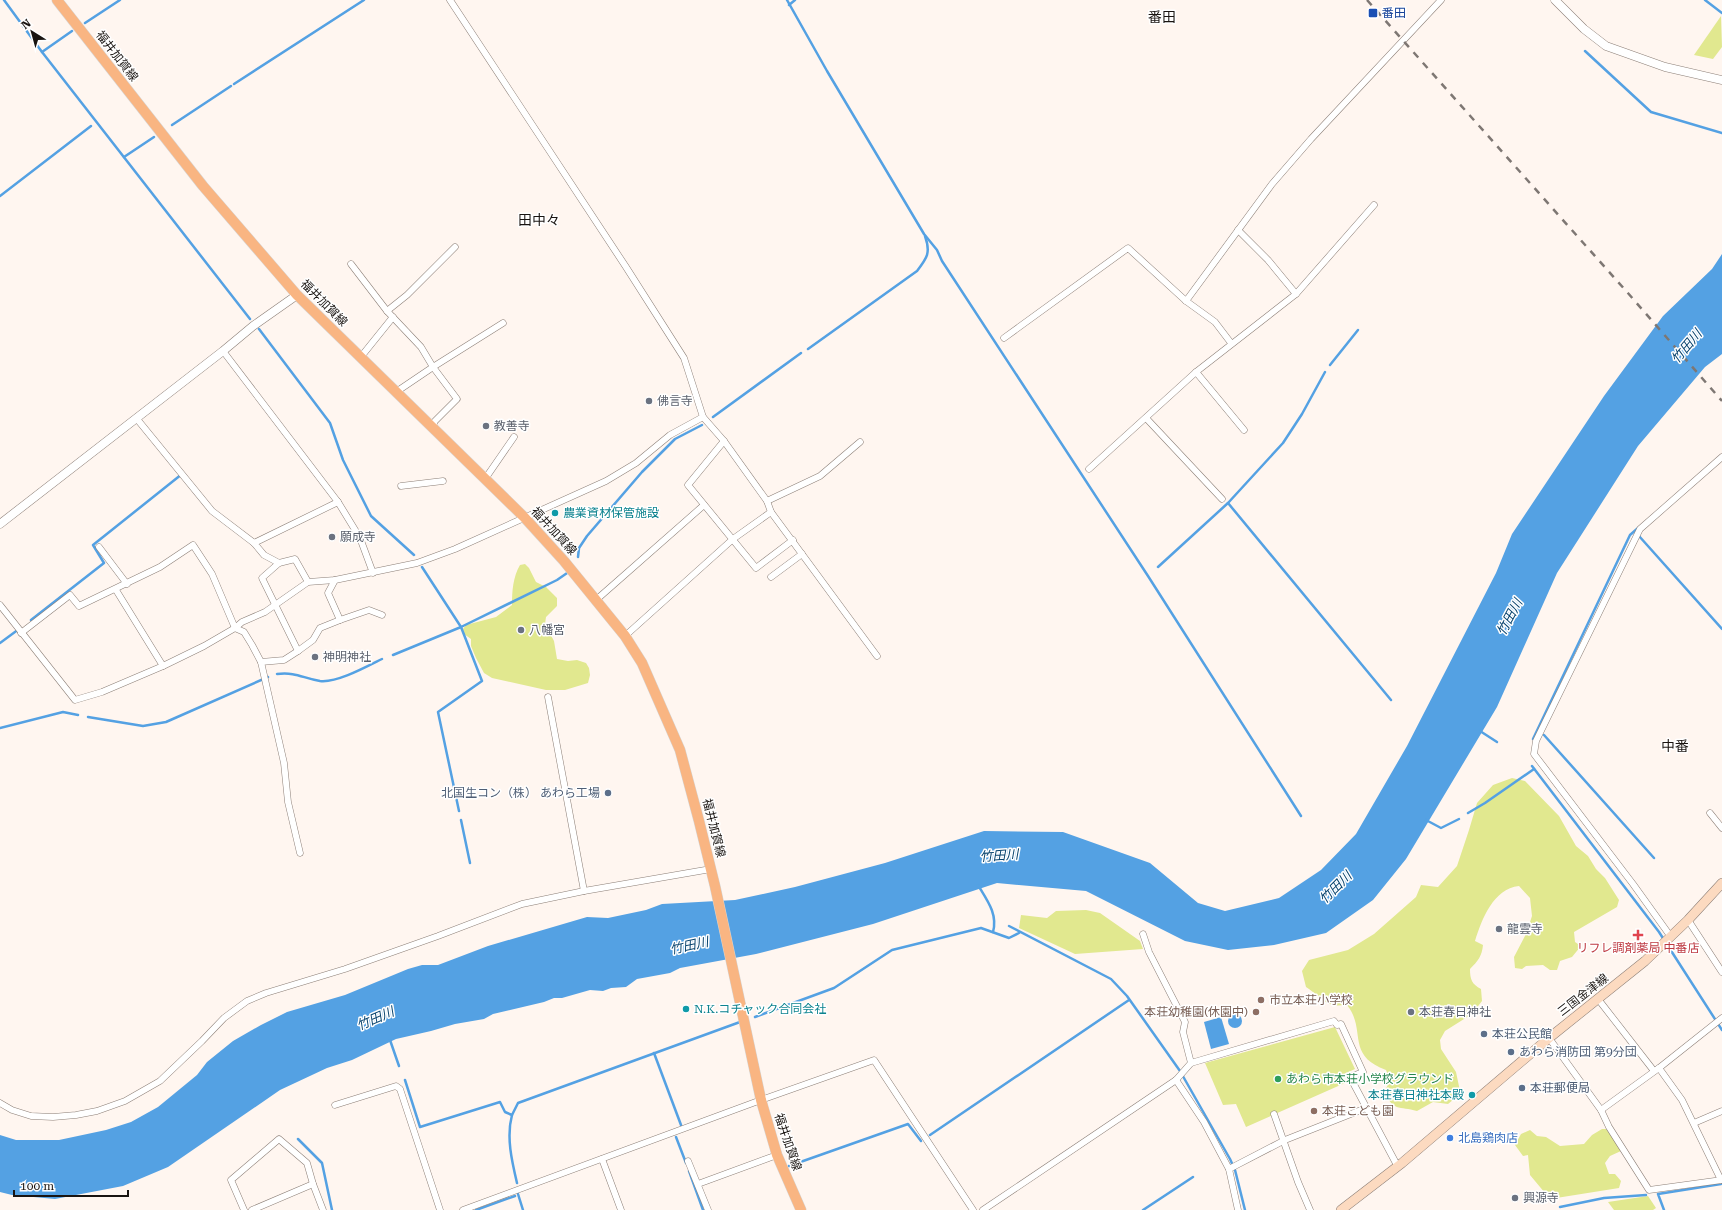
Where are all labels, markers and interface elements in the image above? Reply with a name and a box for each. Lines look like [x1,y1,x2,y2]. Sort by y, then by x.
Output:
place label: 番田 [1382,6,1406,20]
marker: 番田 [1367,7,1379,19]
district label: 番田 [1148,9,1176,25]
north arrow [12,12,52,52]
text: N [19,16,34,32]
street label: 福井加賀線 [93,28,141,84]
district label: 田中々 [518,212,560,228]
street label: 福井加賀線 [298,277,350,329]
water label: 竹田川 [1668,325,1706,366]
place label: 佛言寺 [657,394,693,408]
marker: 佛言寺 [644,396,654,406]
place label: 教善寺 [494,419,530,433]
marker: 教善寺 [481,421,491,431]
street label: 福井加賀線 [528,504,580,558]
place label: 農業資材保管施設 [563,506,659,520]
marker: 農業資材保管施設 [550,508,560,518]
place label: 願成寺 [340,530,376,544]
marker: 願成寺 [327,532,337,542]
water label: 竹田川 [1494,595,1526,638]
place label: 八幡宮 [529,623,565,637]
marker: 八幡宮 [516,625,526,635]
place label: 神明神社 [323,650,371,664]
marker: 神明神社 [310,652,320,662]
district label: 中番 [1661,738,1689,754]
place label: 北国生コン（株） あわら工場 [441,786,600,800]
marker: 北国生コン（株） あわら工場 [603,788,613,798]
street label: 福井加賀線 [700,797,728,859]
water label: 竹田川 [979,847,1021,864]
water label: 竹田川 [1316,867,1356,906]
place label: 龍雲寺 [1507,922,1543,936]
marker: 龍雲寺 [1494,924,1504,934]
marker: リフレ調剤薬局 中番店 [1633,930,1643,940]
water label: 竹田川 [668,934,712,957]
place label: リフレ調剤薬局 中番店 [1576,941,1700,955]
street label: 三国金津線 [1555,971,1611,1019]
place label: 市立本荘小学校 [1269,993,1353,1007]
marker: 市立本荘小学校 [1256,995,1266,1005]
place label: N.K.コチャック合同会社 [694,1002,826,1016]
water label: 竹田川 [354,1003,398,1033]
marker: N.K.コチャック合同会社 [681,1004,691,1014]
place label: 本荘幼稚園(休園中) [1144,1005,1248,1019]
place label: 本荘春日神社 [1419,1005,1491,1019]
marker: 本荘幼稚園(休園中) [1251,1007,1261,1017]
marker: 本荘春日神社 [1406,1007,1416,1017]
place label: 本荘公民館 [1492,1027,1552,1041]
marker: 本荘公民館 [1479,1029,1489,1039]
place label: あわら消防団 第9分団 [1519,1045,1637,1059]
marker: あわら消防団 第9分団 [1506,1047,1516,1057]
place label: あわら市本荘小学校グラウンド [1286,1072,1454,1086]
marker: あわら市本荘小学校グラウンド [1273,1074,1283,1084]
place label: 本荘郵便局 [1530,1081,1590,1095]
marker: 本荘郵便局 [1517,1083,1527,1093]
place label: 本荘春日神社本殿 [1368,1088,1464,1102]
marker: 本荘春日神社本殿 [1467,1090,1477,1100]
place label: 本荘こども園 [1322,1104,1394,1118]
marker: 本荘こども園 [1309,1106,1319,1116]
street label: 福井加賀線 [772,1111,804,1173]
place label: 北島鶏肉店 [1458,1131,1518,1145]
marker: 北島鶏肉店 [1445,1133,1455,1143]
scale bar [14,1172,128,1198]
text: 100 m [20,1179,54,1193]
place label: 興源寺 [1523,1191,1559,1205]
marker: 興源寺 [1510,1193,1520,1203]

